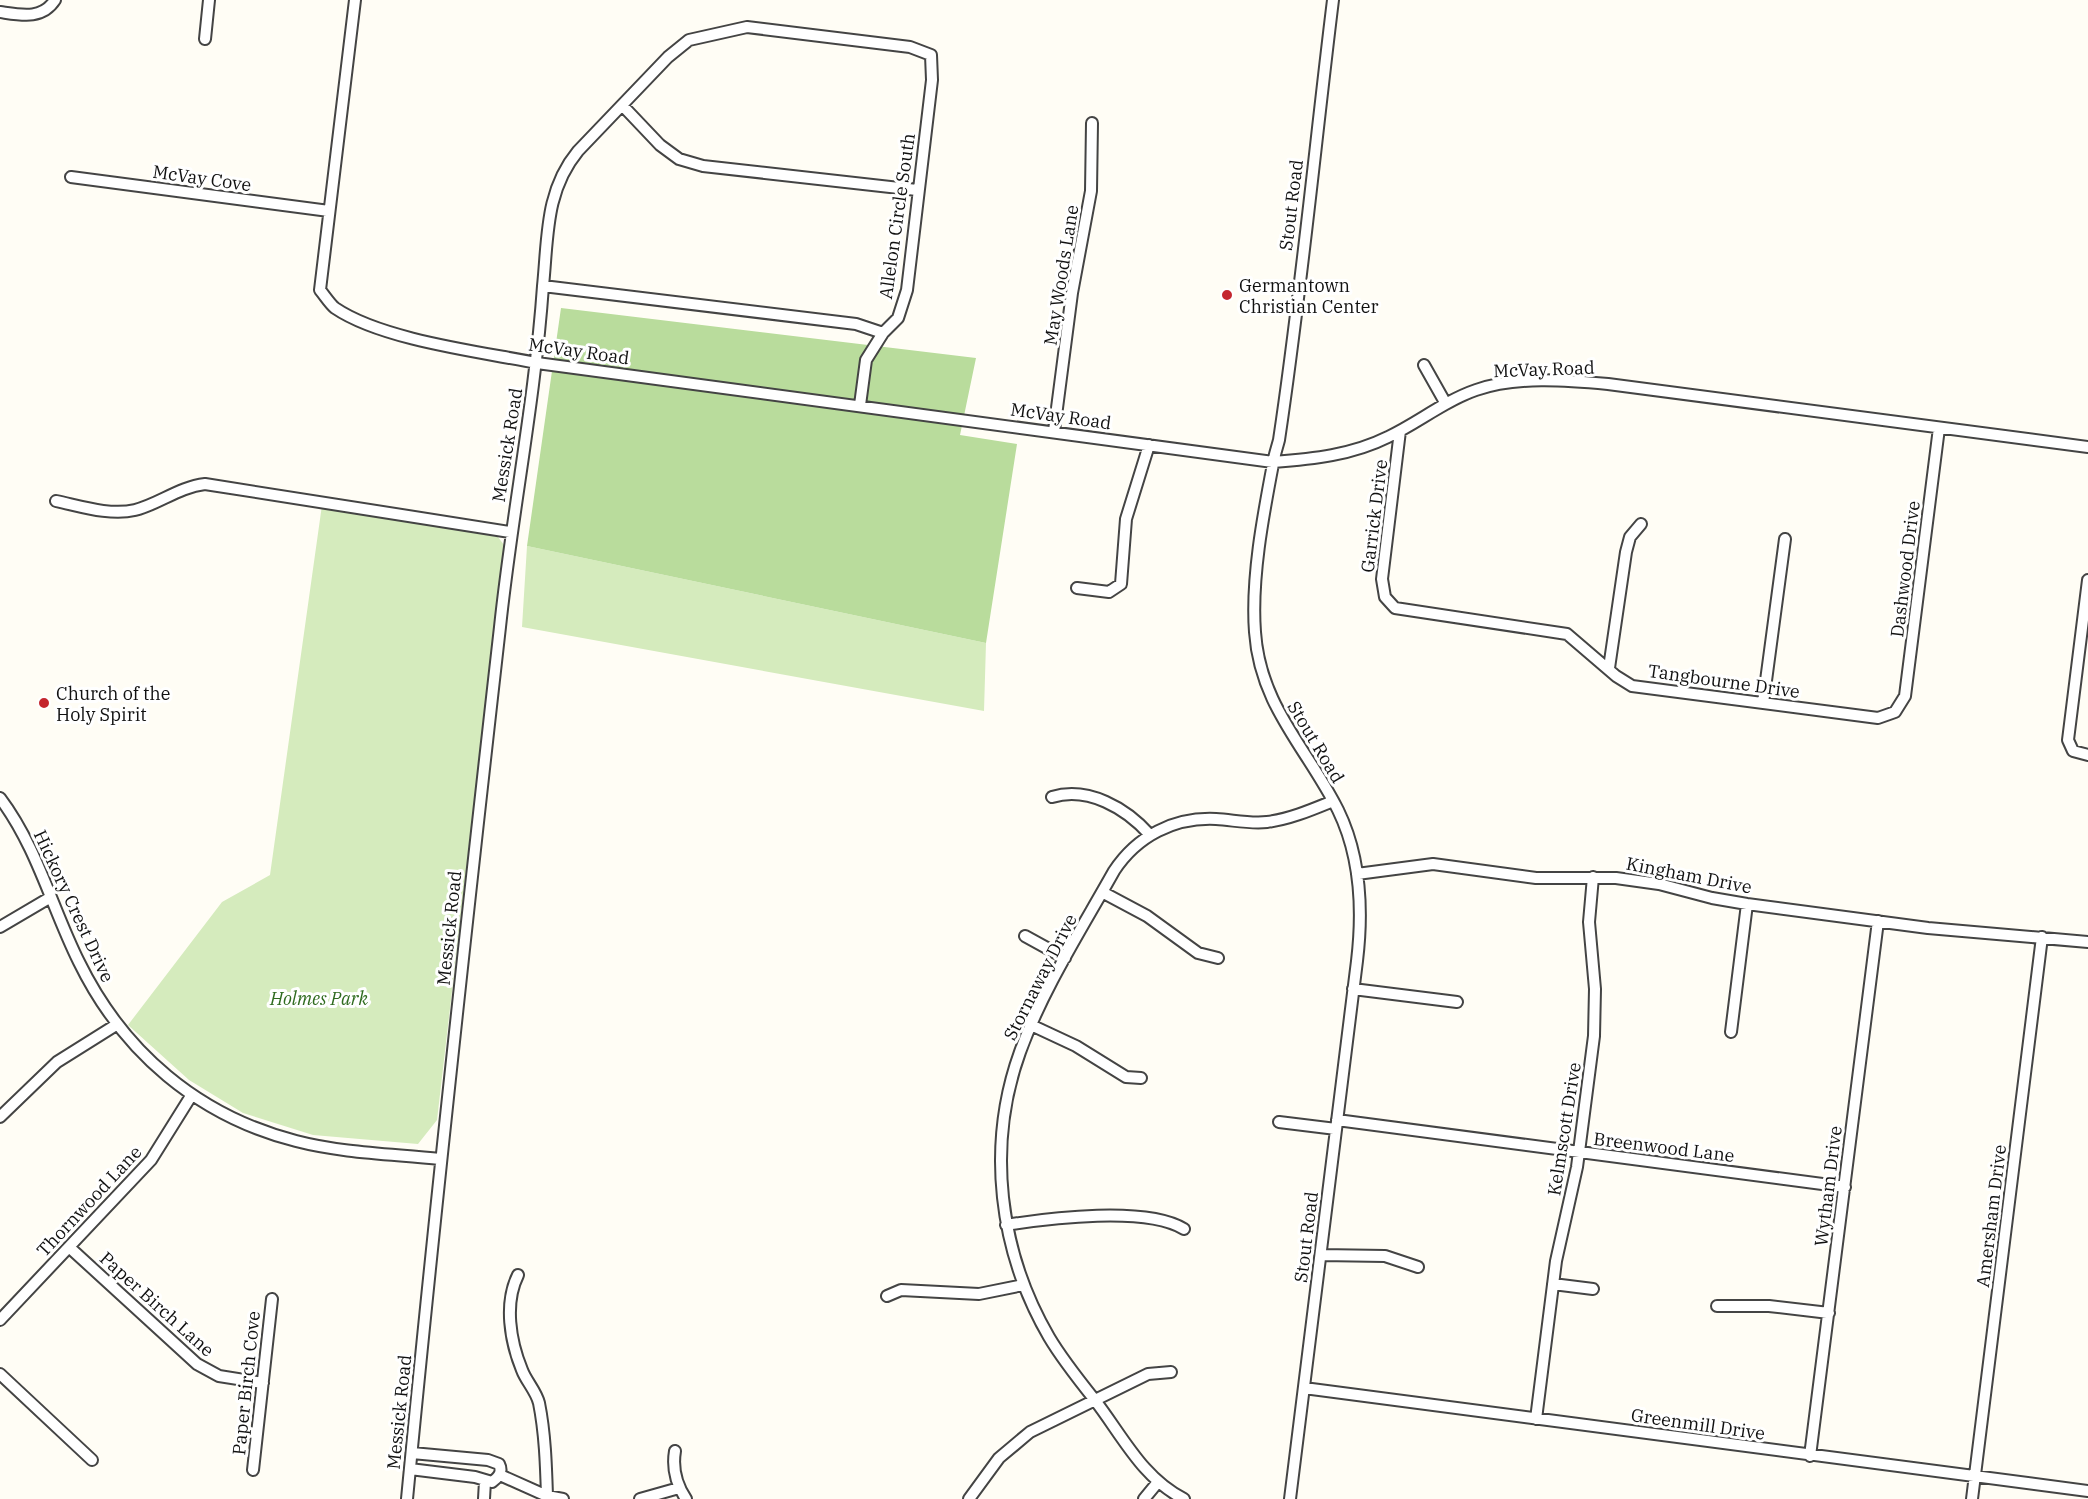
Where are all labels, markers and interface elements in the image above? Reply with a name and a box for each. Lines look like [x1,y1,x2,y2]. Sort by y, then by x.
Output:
street label: Allelon Circle South [874,132,920,300]
street label: Stout Road [1274,158,1308,252]
street label: McVay Cove [151,160,253,196]
street label: May Woods Lane [1039,203,1083,347]
place label: Germantown Christian Center [1239,274,1378,318]
marker: Germantown Christian Center [1220,288,1234,302]
street label: McVay Road [527,333,631,369]
street label: McVay Road [1493,356,1595,382]
street label: Messick Road [487,386,527,504]
street label: McVay Road [1009,398,1113,434]
street label: Garrick Drive [1356,458,1392,574]
street label: Dashwood Drive [1885,499,1925,639]
street label: Tangbourne Drive [1647,659,1801,703]
place label: Church of the Holy Spirit [56,682,170,726]
marker: Church of the Holy Spirit [37,696,51,710]
street label: Stout Road [1283,697,1349,787]
street label: Hickory Crest Drive [29,826,119,986]
street label: Kingham Drive [1624,852,1754,898]
street label: Messick Road [432,869,466,987]
street label: Stornaway Drive [998,910,1082,1044]
park label: Holmes Park [269,987,369,1010]
street label: Kelmscott Drive [1542,1061,1586,1197]
street label: Wytham Drive [1809,1124,1847,1248]
street label: Breenwood Lane [1592,1127,1736,1167]
street label: Thornwood Lane [32,1141,146,1261]
street label: Amersham Drive [1971,1143,2011,1289]
street label: Stout Road [1289,1190,1323,1284]
street label: Paper Birch Lane [95,1247,219,1361]
street label: Paper Birch Cove [227,1310,265,1456]
street label: Messick Road [382,1353,416,1471]
street label: Greenmill Drive [1630,1403,1766,1445]

